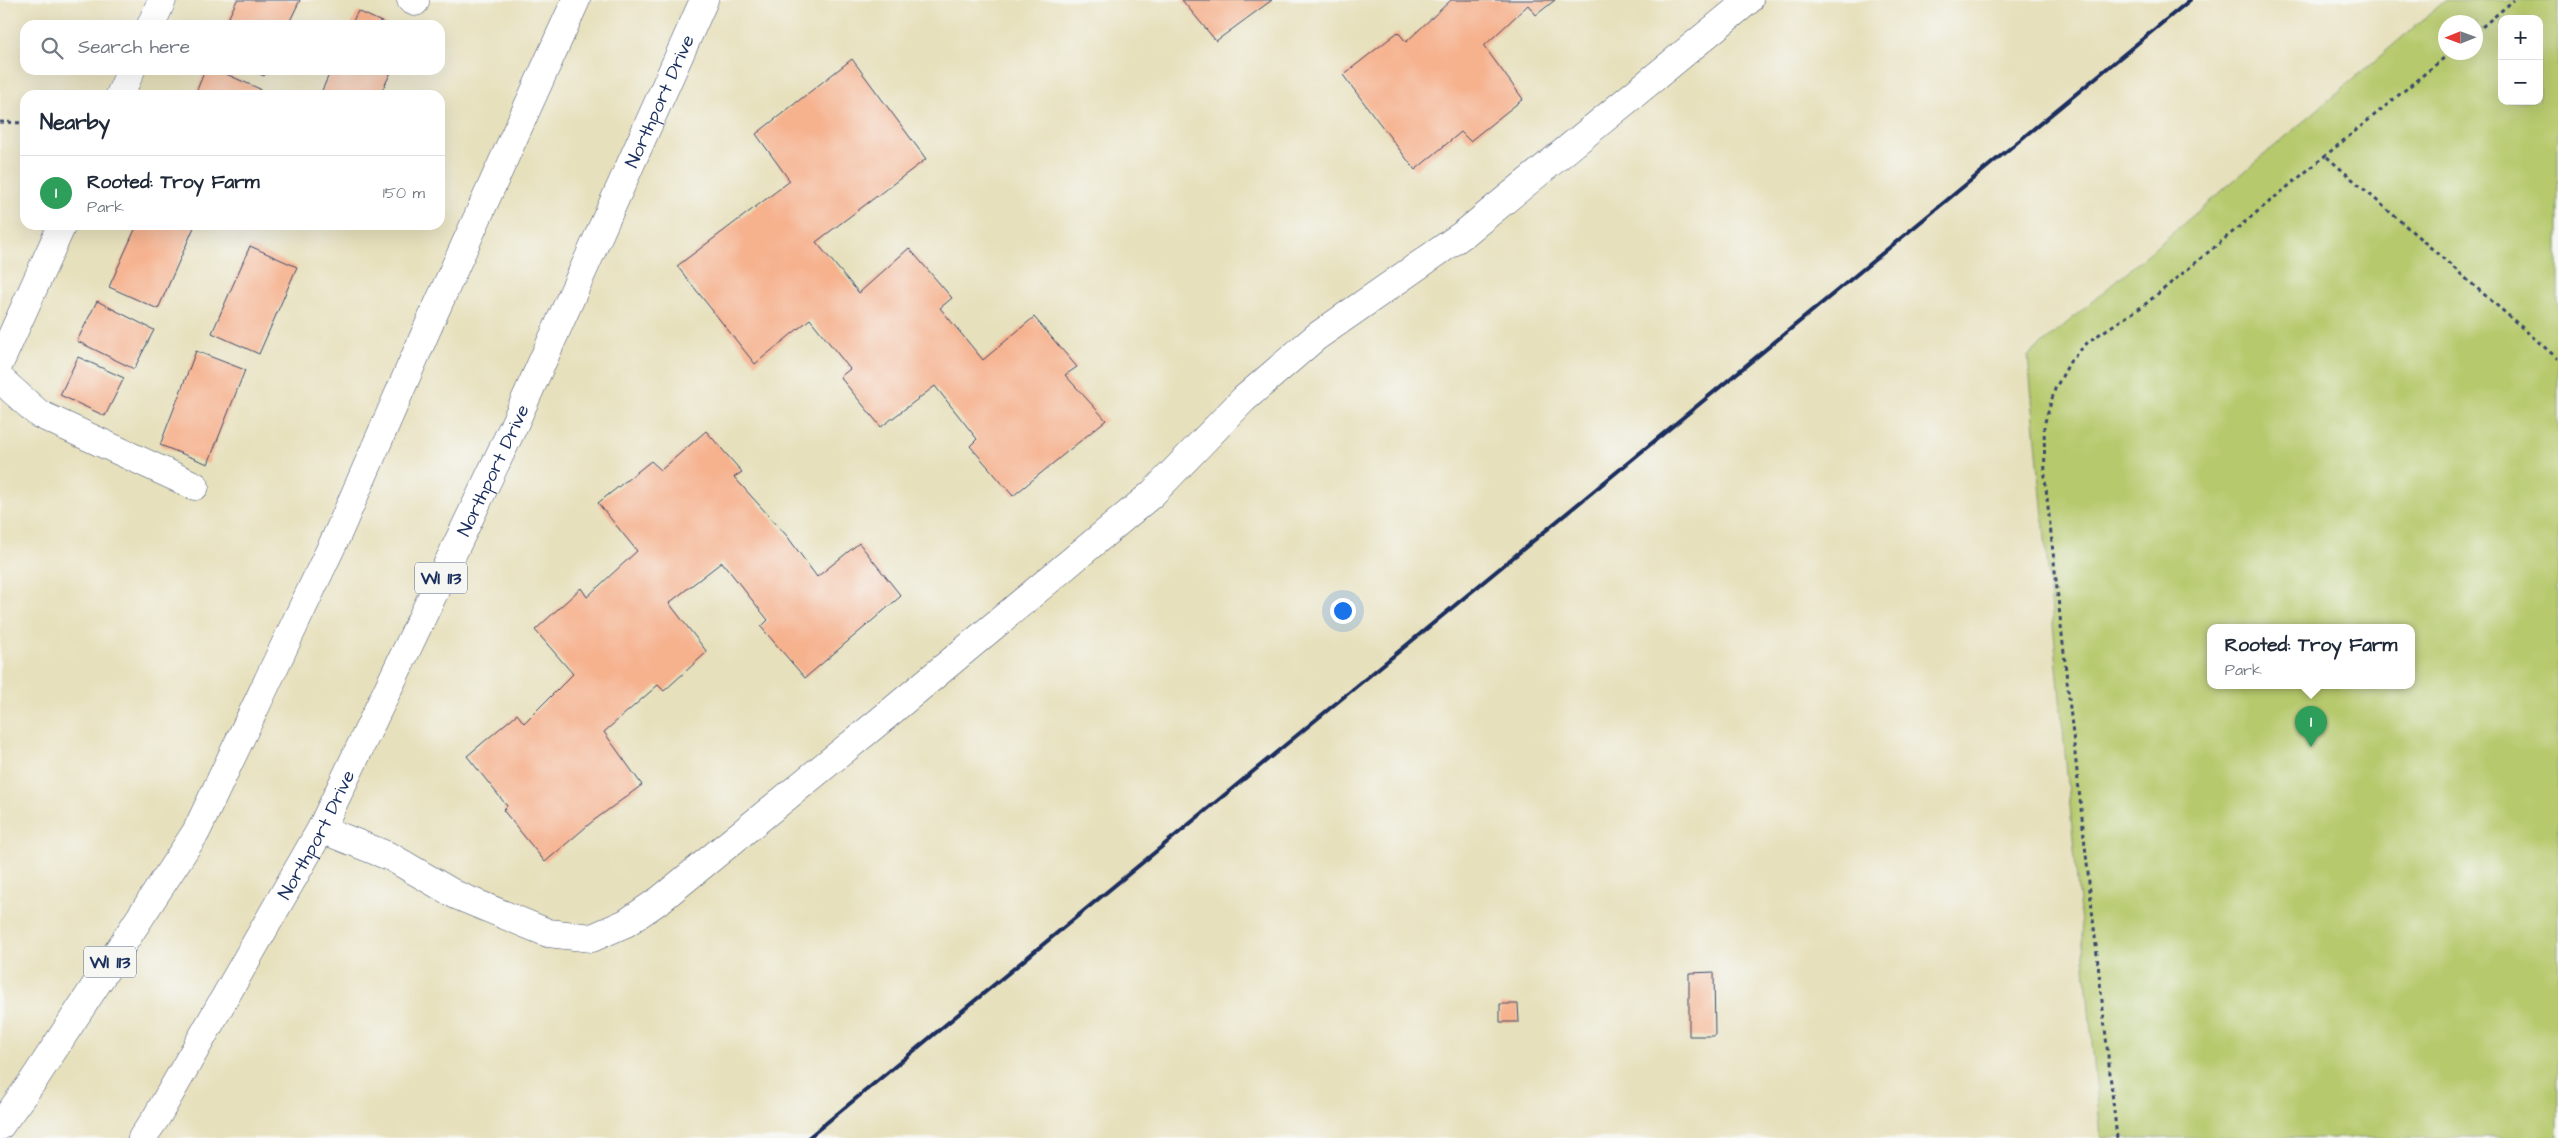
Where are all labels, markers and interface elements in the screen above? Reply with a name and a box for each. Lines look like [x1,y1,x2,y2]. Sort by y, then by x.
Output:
north arrow [2438,15,2483,60]
map controls [2498,15,2543,105]
button: + [2498,15,2543,60]
search box [20,20,445,75]
street label: Northport Drive [619,31,702,172]
icon: search [38,34,66,62]
text: Search here [78,34,190,61]
button: − [2498,60,2543,105]
text: Nearby [40,108,110,137]
text: Rooted: Troy Farm [87,169,260,196]
text: 1 [55,182,57,204]
text: 150 m [383,182,425,204]
text: Park [87,196,124,218]
street label: Northport Drive [451,400,536,541]
road number: WI 113 [415,562,467,594]
your location [1330,598,1356,624]
popup [2207,624,2415,689]
text: Rooted: Troy Farm [2225,632,2397,659]
text: Park [2225,659,2262,681]
pin: 1 [2295,706,2327,747]
street label: Northport Drive [272,766,362,905]
road number: WI 113 [84,946,136,978]

